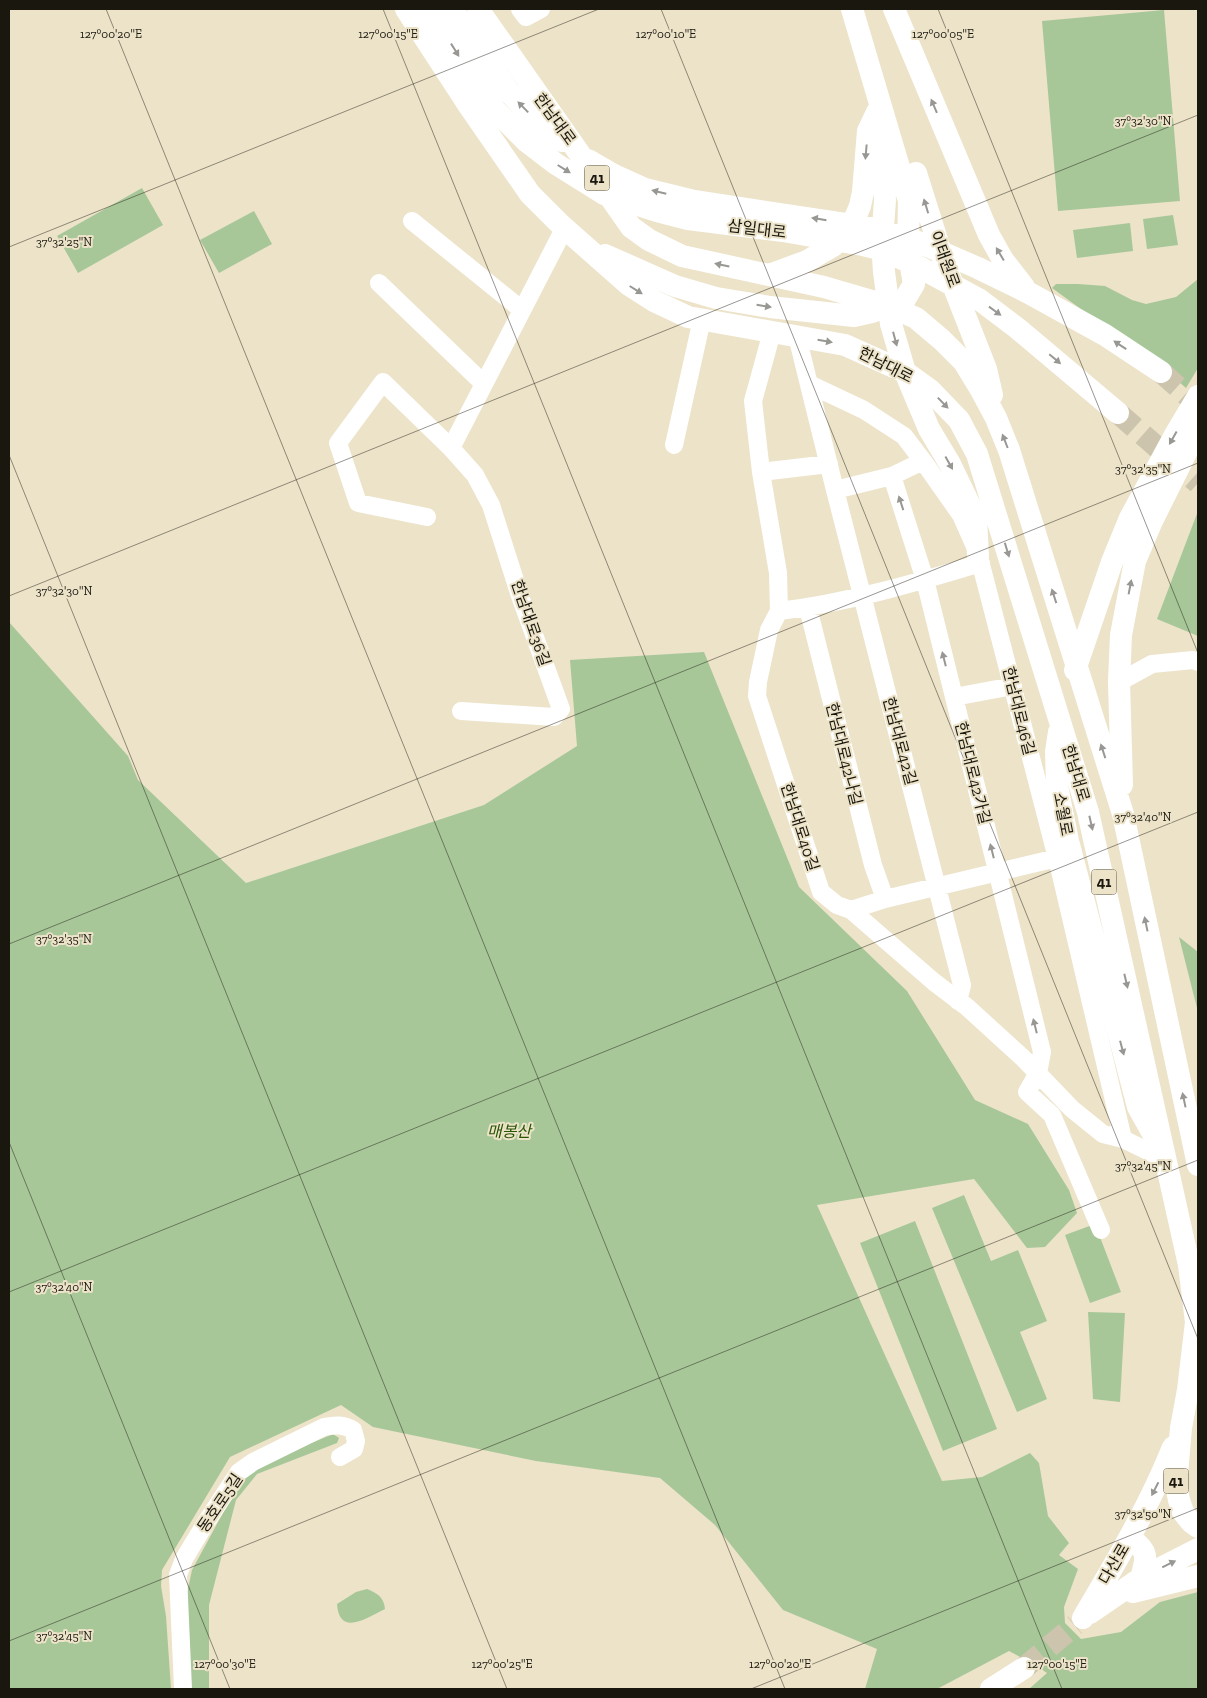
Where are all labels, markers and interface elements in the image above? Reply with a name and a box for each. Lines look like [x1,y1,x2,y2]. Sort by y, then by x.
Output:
text: 127°00'20"E [80,27,142,41]
text: 127°00'15"E [358,27,418,41]
text: 127°00'10"E [636,27,696,41]
text: 127°00'05"E [912,27,974,41]
one-way arrow [451,43,460,57]
street label: 한남대로 [530,90,580,149]
one-way arrow [930,99,938,113]
one-way arrow [517,101,529,113]
text: 37°32'30"N [1115,114,1171,128]
one-way arrow [862,144,870,160]
one-way arrow [557,164,570,173]
road number: 41 [584,166,610,190]
one-way arrow [652,188,667,196]
one-way arrow [922,199,930,214]
one-way arrow [811,215,827,223]
street label: 삼일대로 [727,216,788,242]
street label: 이태원로 [926,228,964,290]
text: 37°32'25"N [36,235,92,249]
one-way arrow [996,248,1005,261]
one-way arrow [714,261,729,269]
one-way arrow [629,285,643,294]
one-way arrow [756,302,772,310]
one-way arrow [988,305,1001,316]
one-way arrow [891,332,899,347]
one-way arrow [817,338,833,346]
one-way arrow [1114,340,1127,350]
street label: 한남대로 [855,343,917,387]
one-way arrow [1048,353,1060,365]
one-way arrow [937,397,949,409]
one-way arrow [1169,430,1177,445]
one-way arrow [1001,433,1009,448]
one-way arrow [945,456,953,471]
text: 37°32'35"N [1115,462,1171,476]
one-way arrow [896,495,904,510]
one-way arrow [1003,543,1011,558]
street label: 한남대로36길 [507,577,555,669]
one-way arrow [1126,580,1134,595]
text: 37°32'30"N [36,584,92,598]
one-way arrow [1050,588,1058,603]
one-way arrow [940,652,948,667]
street label: 한남대로46길 [999,665,1039,757]
street label: 한남대로42길 [879,695,921,787]
street label: 한남대로42나길 [822,701,866,807]
street label: 한남대로42가길 [951,720,995,826]
street label: 한남대로 [1058,742,1094,804]
one-way arrow [1099,743,1107,758]
street label: 한남대로40길 [777,781,823,873]
street label: 소월로 [1049,791,1077,838]
text: 37°32'40"N [1115,810,1172,824]
one-way arrow [1087,815,1095,831]
one-way arrow [988,843,996,858]
road number: 41 [1092,870,1116,894]
one-way arrow [1142,917,1150,932]
text: 37°32'35"N [36,932,92,946]
one-way arrow [1122,974,1130,989]
one-way arrow [1031,1018,1039,1033]
one-way arrow [1119,1040,1127,1055]
one-way arrow [1180,1093,1188,1108]
park label: 매봉산 [487,1122,533,1141]
text: 37°32'45"N [1115,1159,1171,1173]
text: 37°32'40"N [36,1280,93,1294]
road number: 41 [1164,1468,1188,1494]
street label: 동호로5길 [193,1470,247,1536]
one-way arrow [1151,1482,1159,1496]
text: 37°32'50"N [1115,1507,1172,1521]
street label: 다산로 [1095,1540,1133,1588]
one-way arrow [1162,1560,1176,1568]
text: 37°32'45"N [36,1629,92,1643]
text: 127°00'30"E [194,1657,256,1671]
text: 127°00'25"E [471,1657,533,1671]
text: 127°00'20"E [749,1657,811,1671]
text: 127°00'15"E [1027,1657,1087,1671]

